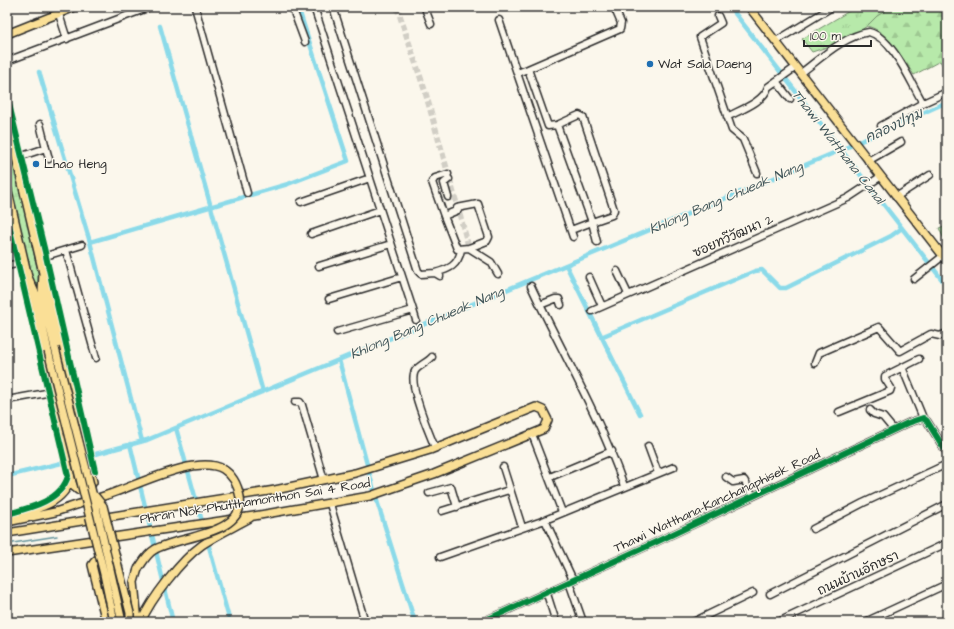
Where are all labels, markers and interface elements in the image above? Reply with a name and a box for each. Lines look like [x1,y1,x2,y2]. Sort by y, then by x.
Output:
scale bar [804,22,871,48]
text: 100 m [810,28,841,45]
place label: Wat Sala Daeng [658,55,752,74]
marker: Wat Sala Daeng [645,59,655,69]
water label: Thawi Watthana Canal [787,85,890,210]
water label: คลองปทุม [862,103,928,148]
place label: Lhao Heng [44,155,107,174]
water label: Khlong Bang Chueak Nang [646,156,807,239]
marker: Lhao Heng [31,159,41,169]
street label: ซอยทวีวัฒนา 2 [690,210,777,262]
water label: Khlong Bang Chueak Nang [347,281,508,364]
street label: Thawi Watthana-Kanchanaphisek Road [611,445,824,557]
street label: Phran Nok-Phutthamonthon Sai 4 Road [138,474,372,528]
street label: ถนนบ้านอักษรา [814,546,902,600]

